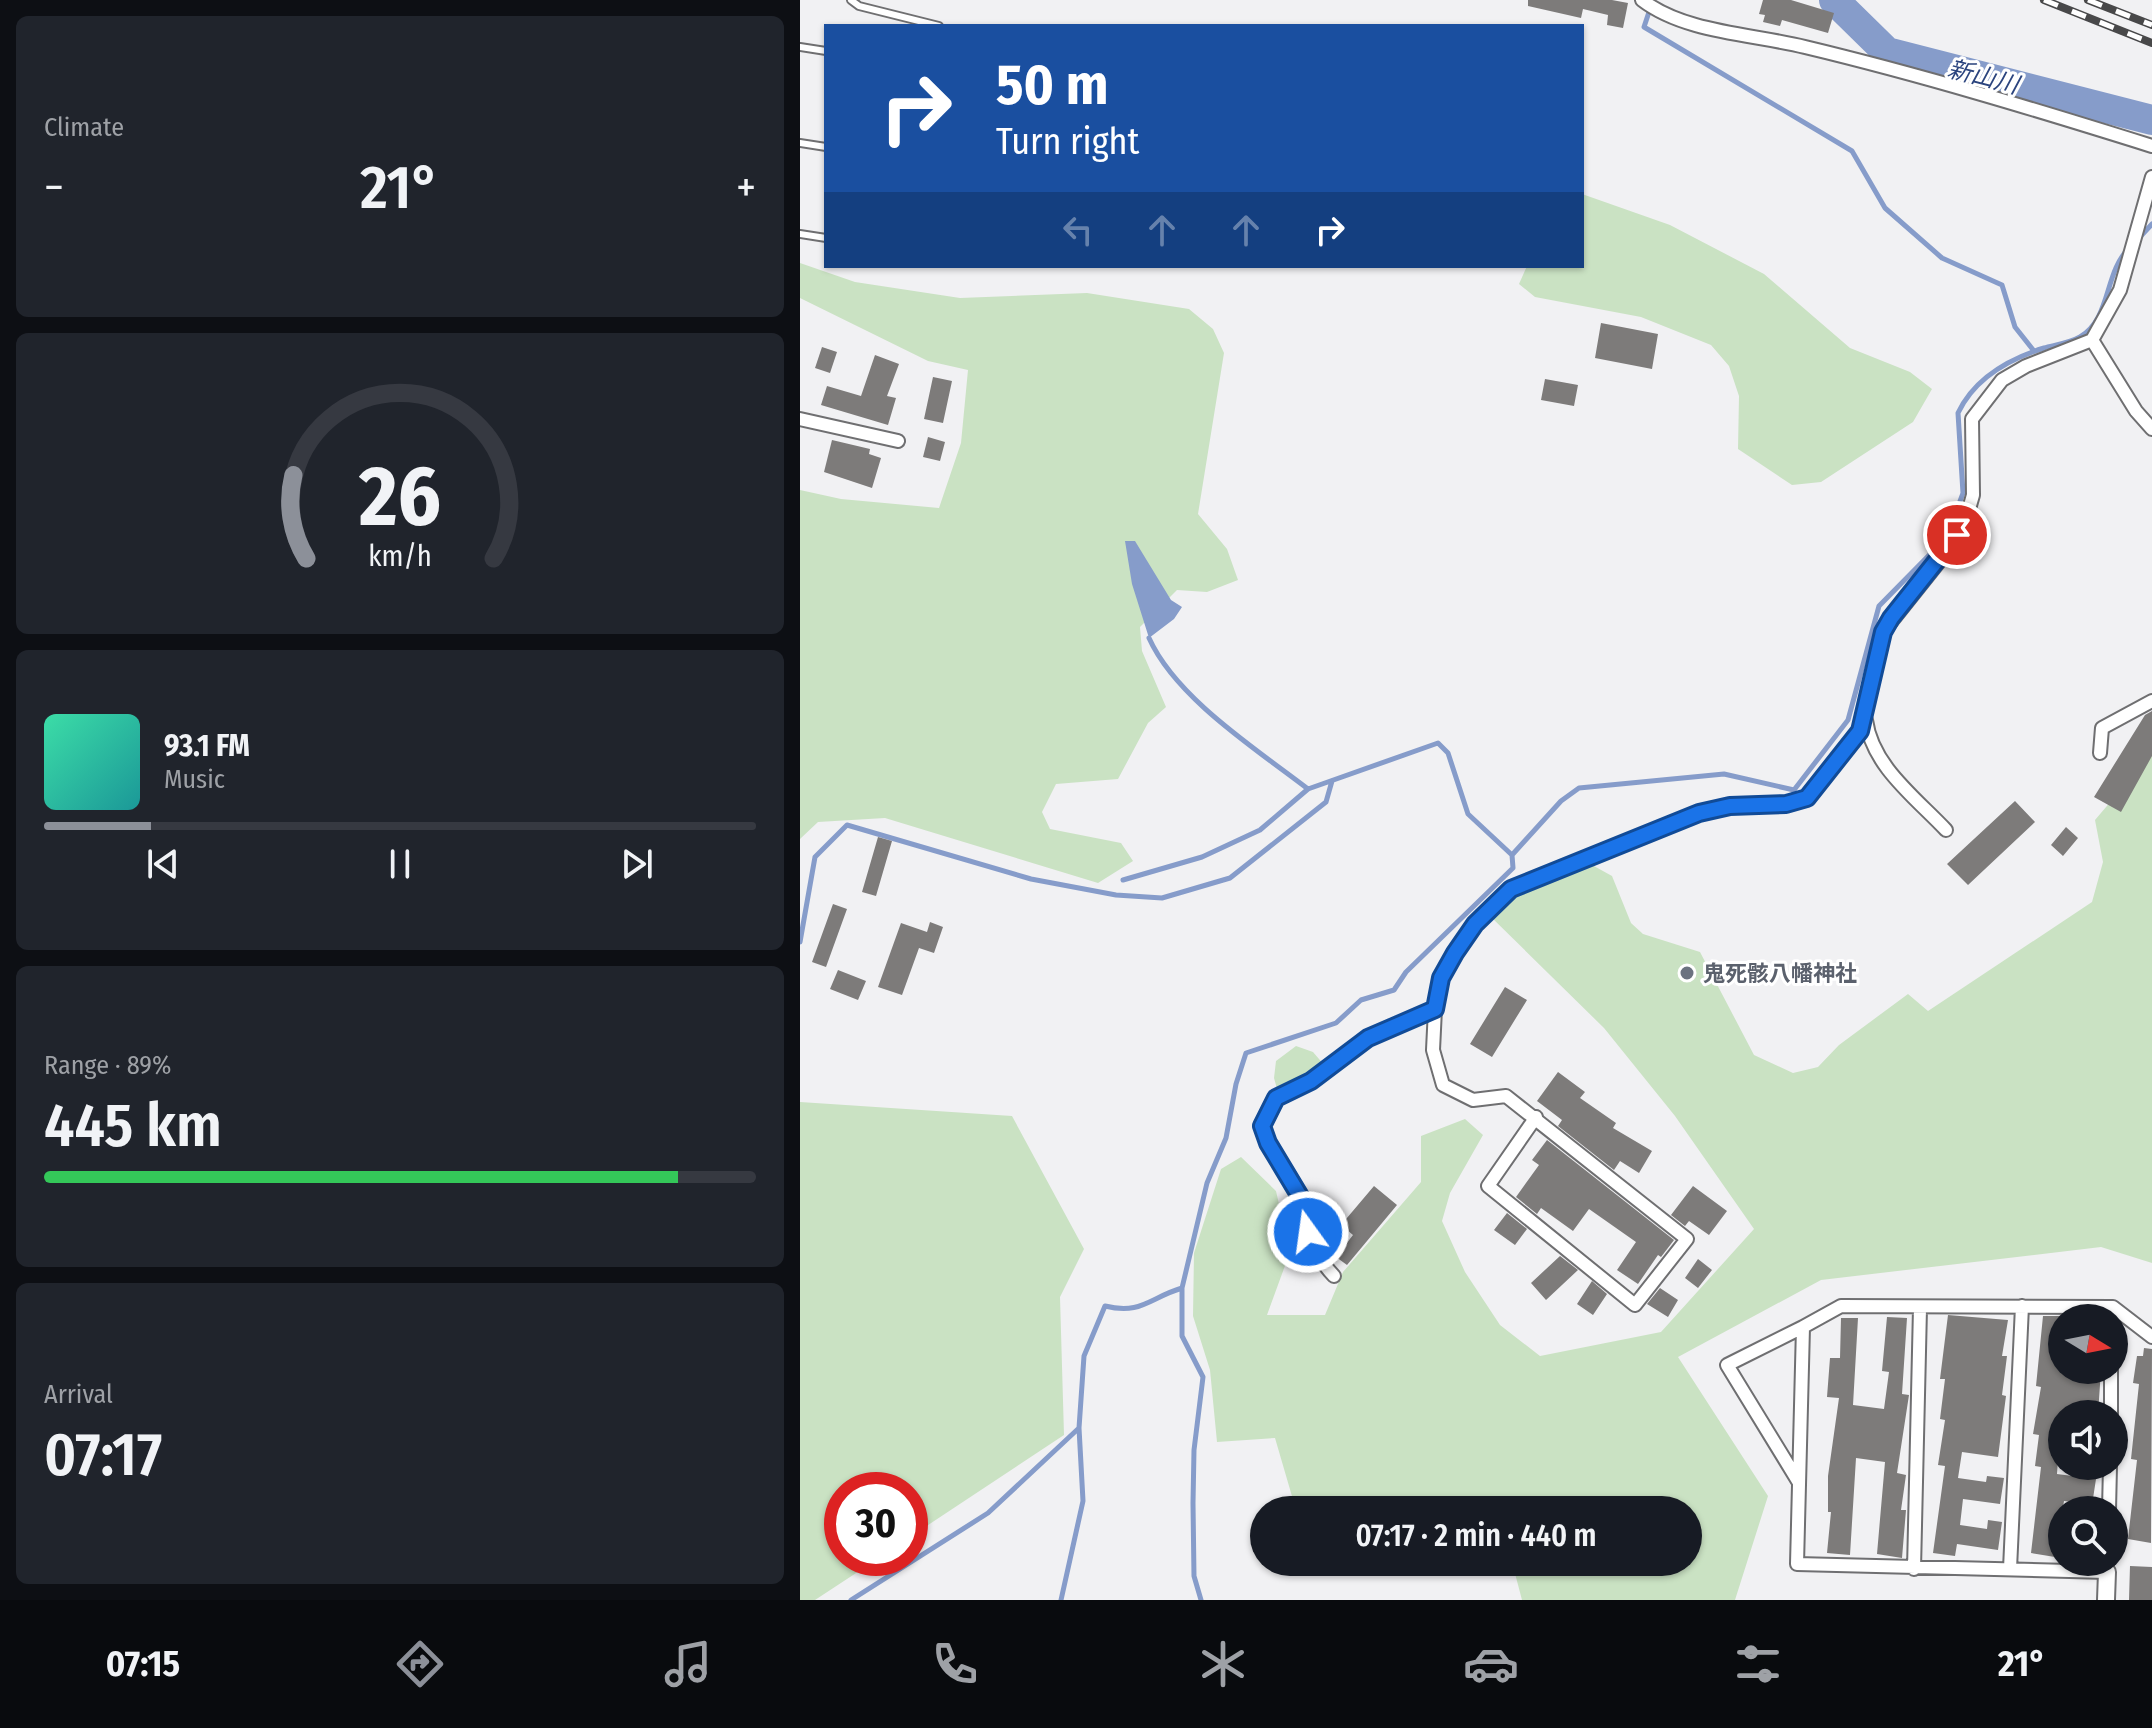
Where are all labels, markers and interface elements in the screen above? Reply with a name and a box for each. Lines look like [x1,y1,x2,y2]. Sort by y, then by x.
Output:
text: 50 m [996,52,1108,119]
water label: 新山川 [1945,55,2024,100]
icon: right [864,56,968,160]
text: Climate [44,112,124,143]
text: Turn right [996,120,1139,164]
text: 21° [360,152,440,224]
text: − [44,161,64,214]
text: + [736,161,756,214]
icon: left [1056,208,1100,252]
icon: ahead [1140,208,1184,252]
icon: ahead [1224,208,1268,252]
icon: right [1308,208,1352,252]
text: 26 [358,447,441,547]
pin [1923,501,1991,569]
icon: arrive [1935,513,1979,557]
text: km/h [368,539,432,574]
text: 93.1 FM [164,728,250,764]
text: Music [164,764,225,795]
icon: previous [141,842,185,886]
icon: pause [378,842,422,886]
icon: next [615,842,659,886]
place label: 鬼死骸八幡神社 [1703,960,1857,987]
marker: 鬼死骸八幡神社 [1678,964,1696,982]
text: Range · 89% [44,1050,171,1081]
text: 445 km [44,1090,222,1162]
position arrow [1266,1190,1350,1274]
north arrow [2048,1304,2128,1384]
map controls [2048,1304,2128,1576]
text: Arrival [44,1379,113,1410]
button: sound [2048,1400,2128,1480]
text: 07:17 [44,1419,162,1491]
speed limit sign: 30 [824,1472,928,1576]
button: search [2048,1496,2128,1576]
text: 07:17 · 2 min · 440 m [1355,1518,1597,1554]
icon: directions [392,1636,448,1692]
icon: music [660,1636,716,1692]
icon: phone [927,1636,983,1692]
icon: climate [1195,1636,1251,1692]
icon: car [1463,1636,1519,1692]
icon: filters [1730,1636,1786,1692]
text: 07:15 [106,1642,180,1686]
text: 21° [1998,1642,2046,1686]

